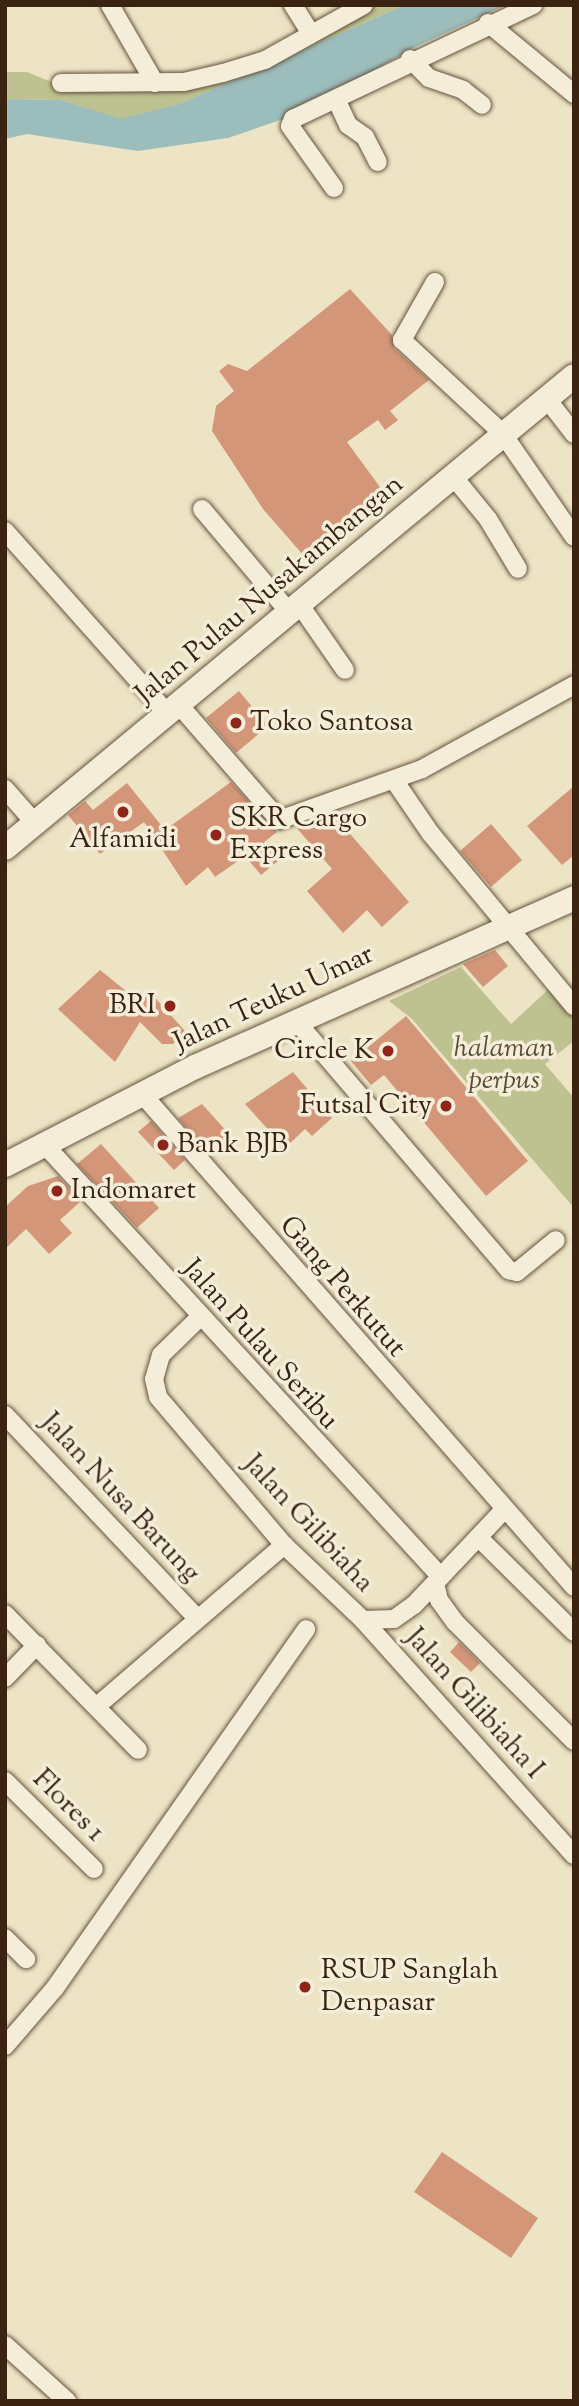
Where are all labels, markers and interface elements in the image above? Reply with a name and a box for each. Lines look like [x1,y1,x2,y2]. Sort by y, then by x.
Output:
street label: Jalan Pulau Nusakambangan [129,468,411,712]
place label: Toko Santosa [250,706,413,740]
marker: Toko Santosa [228,715,244,731]
place label: SKR Cargo Express [230,802,367,868]
marker: Alfamidi [115,804,131,820]
place label: Alfamidi [69,823,177,857]
marker: SKR Cargo Express [208,827,224,843]
street label: Jalan Teuku Umar [169,938,379,1060]
place label: BRI [109,989,156,1023]
marker: BRI [162,998,178,1014]
park label: halaman perpus [454,1032,554,1098]
place label: Circle K [274,1034,374,1068]
marker: Circle K [380,1043,396,1059]
place label: Futsal City [300,1089,432,1123]
marker: Futsal City [438,1098,454,1114]
place label: Bank BJB [177,1128,288,1162]
marker: Bank BJB [155,1137,171,1153]
place label: Indomaret [71,1174,196,1208]
marker: Indomaret [49,1183,65,1199]
street label: Gang Perkutut [272,1210,412,1364]
street label: Jalan Pulau Seribu [175,1253,345,1437]
street label: Jalan Nusa Barung [33,1406,207,1590]
street label: Jalan Gilibiaha [236,1448,380,1600]
street label: Jalan Gilibiaha I [398,1622,550,1786]
street label: Flores 1 [25,1763,111,1849]
place label: RSUP Sanglah Denpasar [321,1954,499,2020]
marker: RSUP Sanglah Denpasar [295,1977,315,1997]

